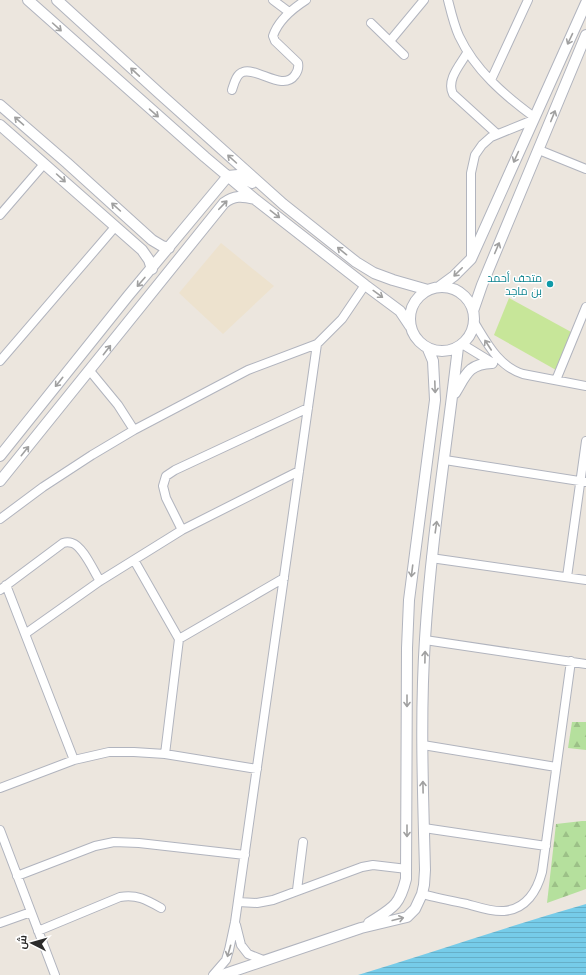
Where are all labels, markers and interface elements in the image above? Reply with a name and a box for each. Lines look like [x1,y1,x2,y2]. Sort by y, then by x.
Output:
one-way arrow [52,22,62,31]
one-way arrow [566,32,573,44]
one-way arrow [130,67,140,77]
one-way arrow [149,108,159,117]
one-way arrow [549,110,557,122]
one-way arrow [14,117,24,126]
one-way arrow [512,151,520,163]
one-way arrow [227,154,237,163]
one-way arrow [56,174,66,183]
one-way arrow [218,200,228,210]
one-way arrow [111,203,121,212]
one-way arrow [270,210,281,219]
one-way arrow [494,243,502,255]
one-way arrow [337,247,348,255]
one-way arrow [453,267,463,277]
place label: متحف أحمد بن ماجد [487,271,542,298]
one-way arrow [136,276,145,287]
marker: متحف أحمد بن ماجد [545,279,555,289]
one-way arrow [372,290,383,298]
one-way arrow [484,339,492,351]
one-way arrow [102,345,111,356]
one-way arrow [54,377,63,388]
one-way arrow [431,380,439,393]
one-way arrow [20,446,29,456]
one-way arrow [432,521,440,534]
one-way arrow [408,564,416,577]
one-way arrow [421,651,428,664]
one-way arrow [403,694,411,707]
one-way arrow [420,781,427,794]
one-way arrow [403,824,411,837]
one-way arrow [392,914,405,922]
north arrow [12,923,52,963]
text: ش [15,934,30,950]
one-way arrow [225,944,232,957]

